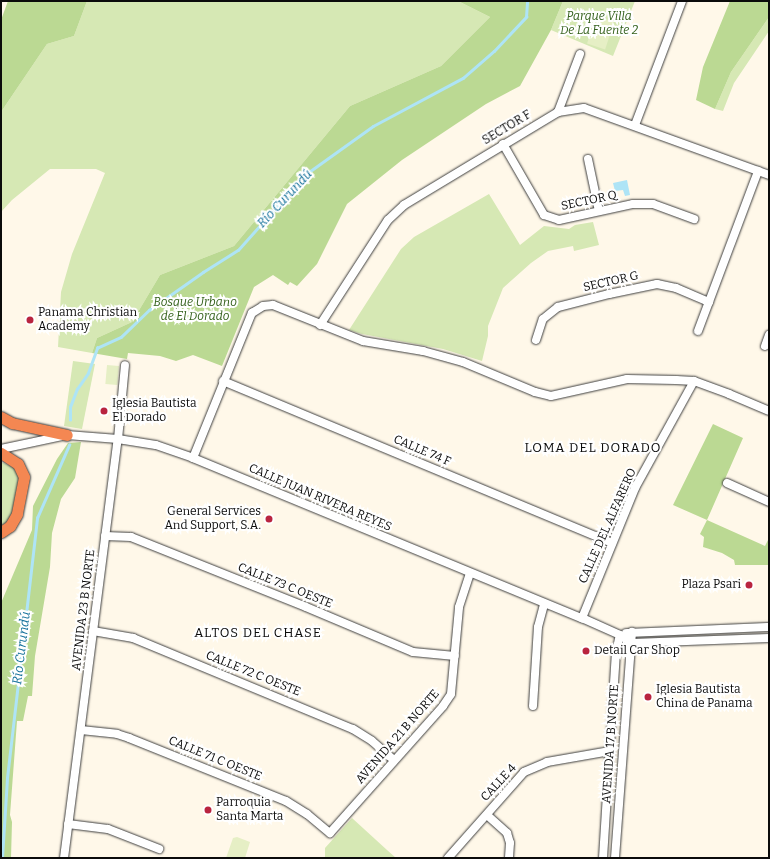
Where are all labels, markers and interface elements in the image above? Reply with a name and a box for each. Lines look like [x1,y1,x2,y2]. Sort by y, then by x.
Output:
park label: Parque Villa De La Fuente 2 [560,10,638,38]
street label: SECTOR F [480,108,534,148]
water label: Río Curundú [254,167,316,231]
street label: SECTOR Q [560,188,618,214]
street label: SECTOR G [582,269,640,295]
park label: Bosque Urbano de El Dorado [153,296,237,324]
place label: Panama Christian Academy [38,306,137,334]
marker: Panama Christian Academy [25,315,35,325]
place label: Iglesia Bautista El Dorado [112,397,197,425]
marker: Iglesia Bautista El Dorado [99,406,109,416]
street label: CALLE 74 F [391,433,453,469]
district label: LOMA DEL DORADO [525,440,661,456]
street label: CALLE JUAN RIVERA REYES [246,461,394,535]
street label: CALLE DEL ALFARERO [576,466,640,586]
place label: General Services And Support, S.A. [165,505,261,533]
marker: General Services And Support, S.A. [264,514,274,524]
street label: AVENIDA 23 B NORTE [69,549,99,671]
street label: CALLE 73 C OESTE [235,560,335,612]
place label: Plaza Psari [681,578,741,592]
marker: Plaza Psari [744,580,754,590]
water label: Río Curundú [10,611,34,685]
district label: ALTOS DEL CHASE [194,625,322,641]
place label: Detail Car Shop [594,644,680,658]
marker: Detail Car Shop [581,646,591,656]
street label: CALLE 72 C OESTE [203,648,303,700]
place label: Iglesia Bautista China de Panama [656,683,753,711]
street label: AVENIDA 17 B NORTE [600,684,622,804]
street label: AVENIDA 21 B NORTE [353,687,443,787]
marker: Iglesia Bautista China de Panama [643,692,653,702]
street label: CALLE 71 C OESTE [166,734,264,784]
street label: CALLE 4 [478,761,520,805]
place label: Parroquia Santa Marta [216,796,283,824]
marker: Parroquia Santa Marta [203,805,213,815]

